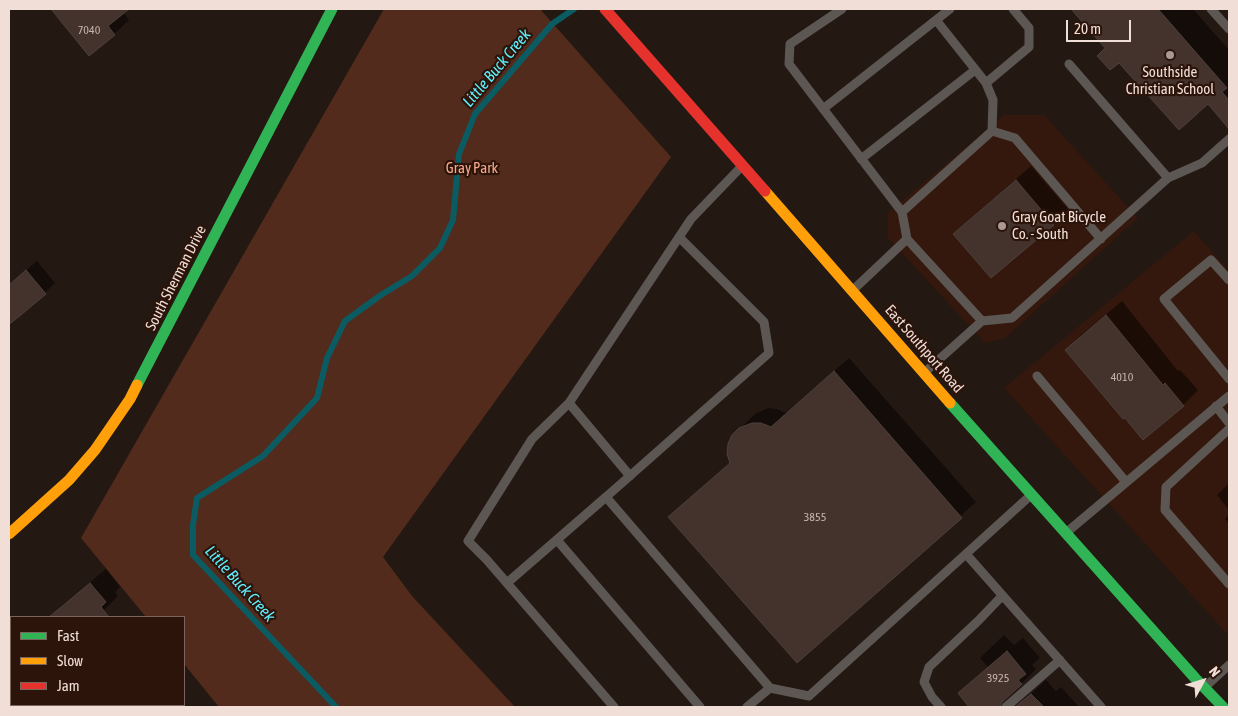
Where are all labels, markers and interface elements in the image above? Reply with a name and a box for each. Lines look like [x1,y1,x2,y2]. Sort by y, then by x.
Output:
scale bar [1068,10,1133,42]
text: 20 m [1074,20,1101,37]
house number: 7040 [78,23,100,37]
water label: Little Buck Creek [459,25,535,111]
marker: Southside Christian School [1164,49,1176,61]
place label: Southside Christian School [1126,63,1214,98]
park label: Gray Park [446,159,498,177]
place label: Gray Goat Bicycle Co. - South [1012,208,1106,243]
marker: Gray Goat Bicycle Co. - South [996,220,1008,232]
street label: South Sherman Drive [142,223,210,333]
street label: East Southport Road [881,301,967,397]
house number: 4010 [1111,370,1133,384]
house number: 3855 [804,510,826,524]
water label: Little Buck Creek [201,542,279,626]
legend [10,616,185,706]
text: Fast [57,627,79,644]
text: Slow [57,652,83,669]
north arrow [1178,656,1228,706]
text: N [1206,663,1223,680]
house number: 3925 [987,671,1009,685]
text: Jam [57,677,80,694]

